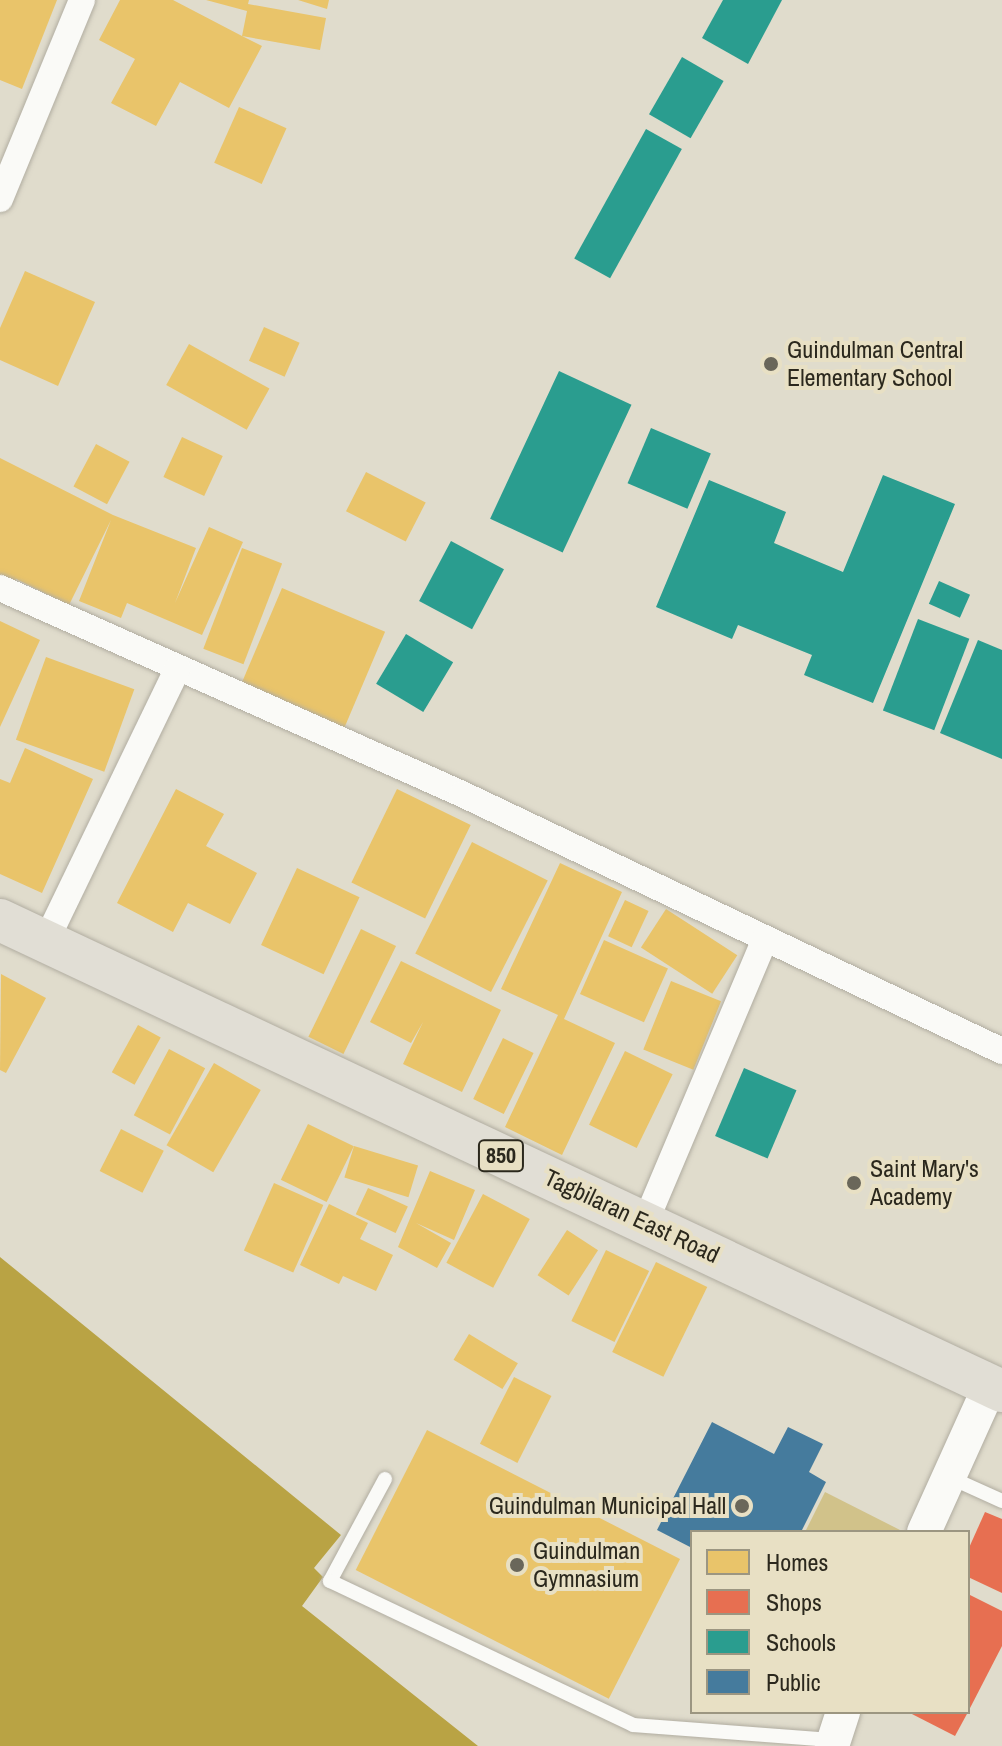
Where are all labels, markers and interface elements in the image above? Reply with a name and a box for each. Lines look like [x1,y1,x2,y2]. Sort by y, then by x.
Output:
place label: Guindulman Central Elementary School [787,336,963,392]
marker: Guindulman Central Elementary School [762,355,780,373]
road number: 850 [477,1138,525,1174]
place label: Saint Mary's Academy [870,1155,979,1211]
street label: Tagbilaran East Road [540,1163,724,1269]
marker: Saint Mary's Academy [845,1174,863,1192]
place label: Guindulman Municipal Hall [489,1492,726,1520]
marker: Guindulman Municipal Hall [733,1497,751,1515]
legend [690,1530,970,1714]
place label: Guindulman Gymnasium [533,1537,640,1593]
text: Homes [766,1546,828,1578]
marker: Guindulman Gymnasium [508,1556,526,1574]
text: Shops [766,1586,822,1618]
text: Schools [766,1626,836,1658]
text: Public [766,1666,821,1698]

